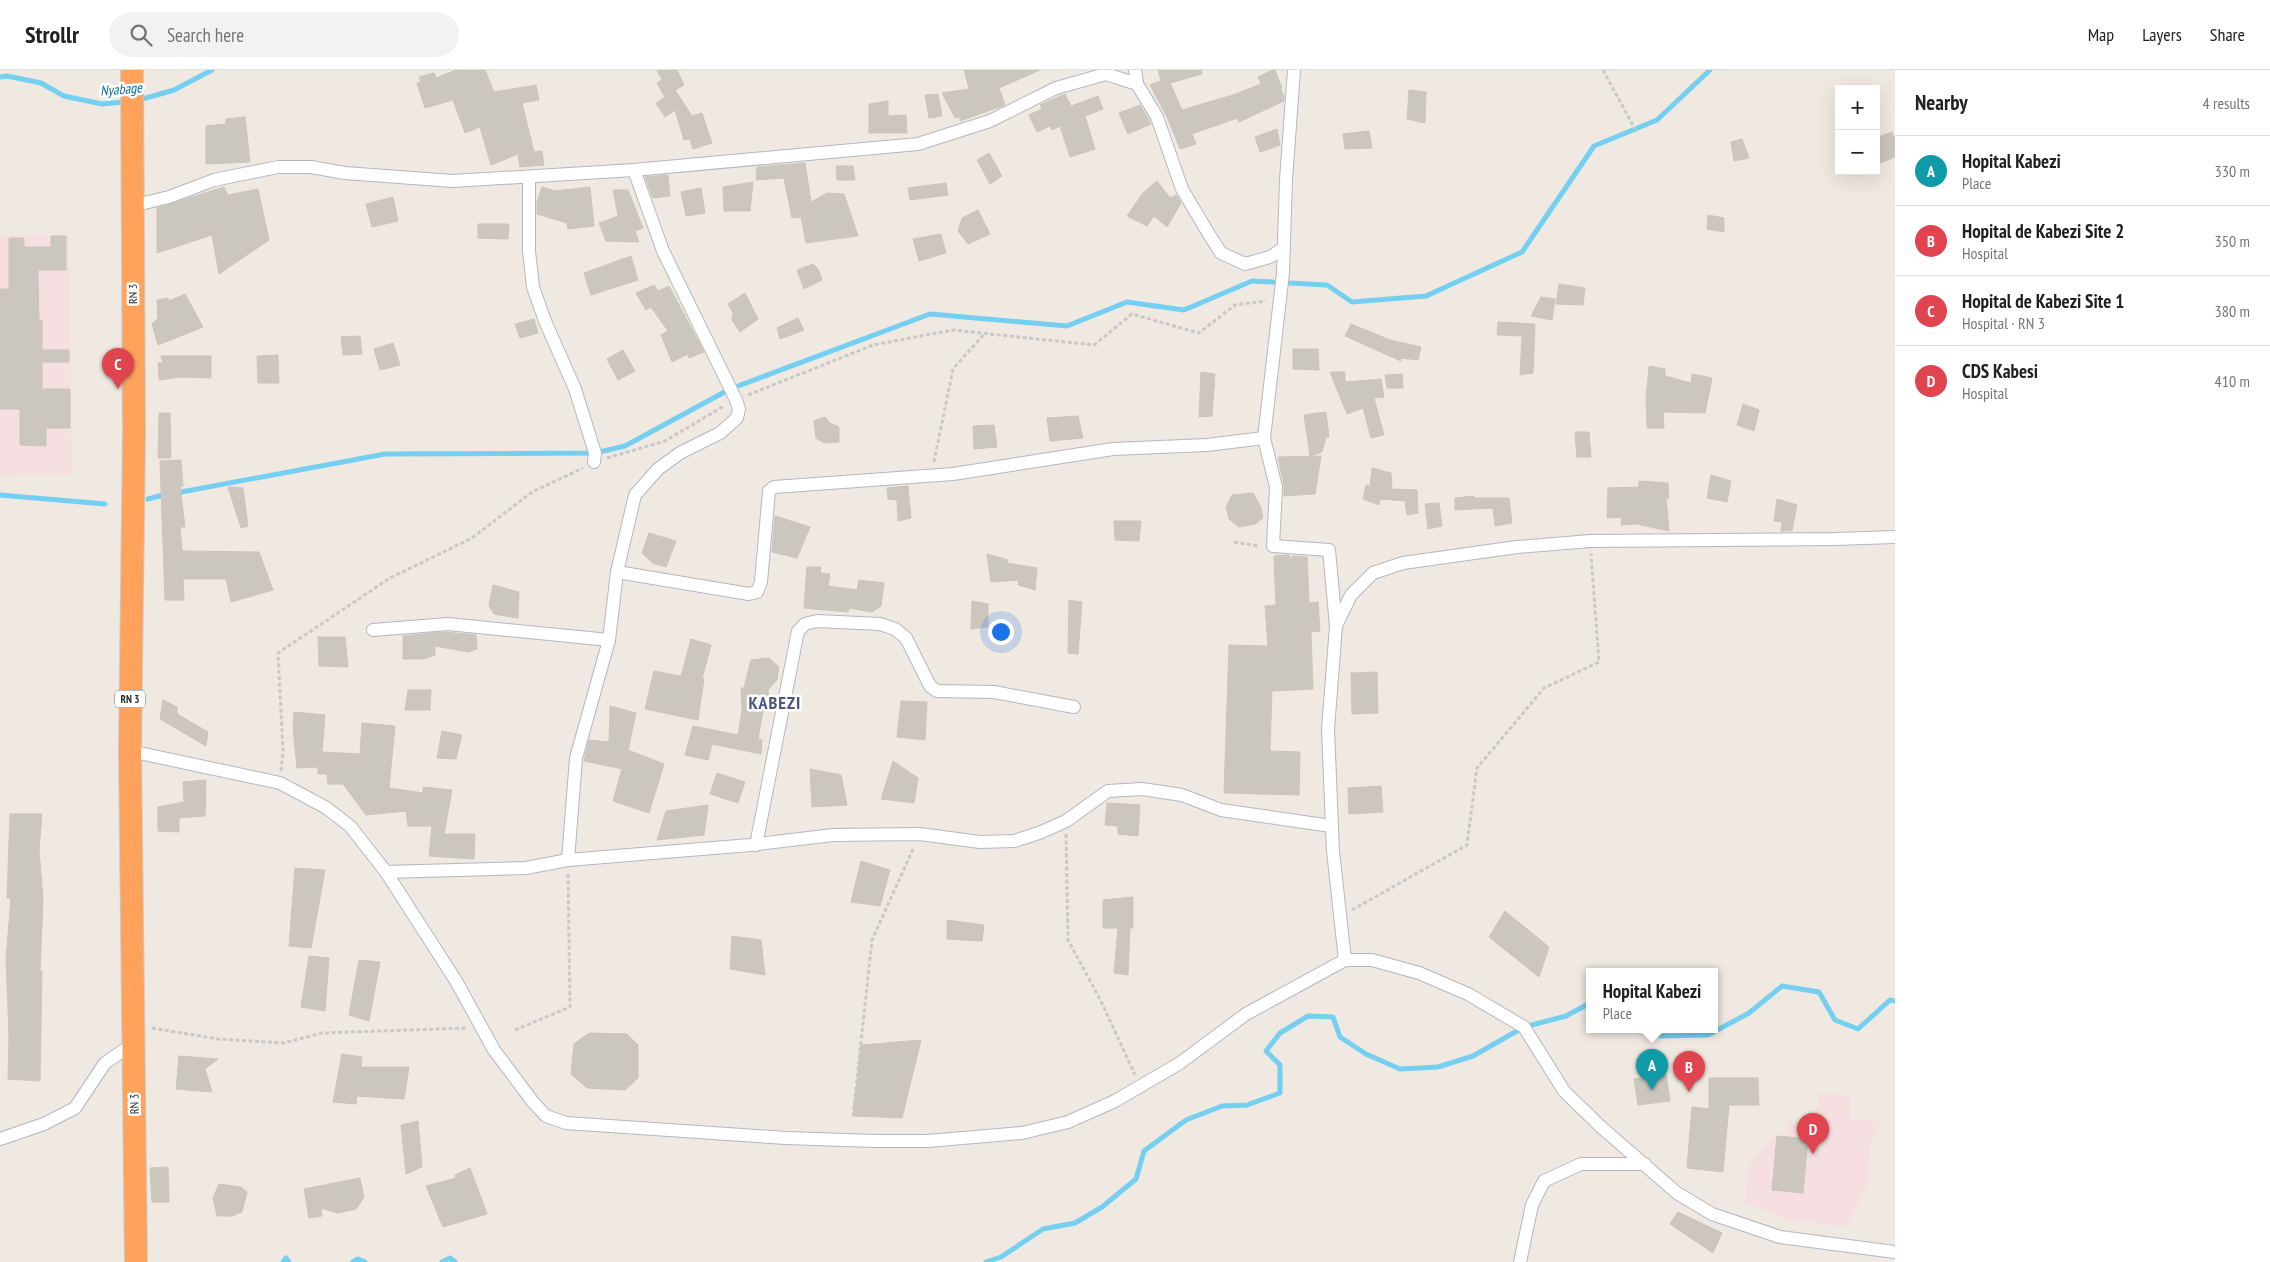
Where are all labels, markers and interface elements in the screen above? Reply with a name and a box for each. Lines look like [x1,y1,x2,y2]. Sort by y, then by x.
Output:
search box [109,12,459,57]
text: Strollr [25,19,79,50]
icon: search [127,21,155,49]
text: Search here [167,23,244,47]
text: Map [2088,23,2114,46]
text: Layers [2142,23,2182,46]
text: Share [2210,23,2245,46]
water label: Nyabage [99,78,144,100]
map controls [1835,85,1880,175]
button: + [1835,85,1880,130]
text: Nearby [1915,89,1968,116]
text: 4 results [2203,93,2250,113]
button: − [1835,130,1880,175]
text: Hopital Kabezi [1962,149,2061,173]
text: A [1927,161,1935,181]
text: 330 m [2215,161,2250,181]
text: Place [1962,173,1991,193]
text: Hopital de Kabezi Site 2 [1962,219,2124,243]
text: B [1927,231,1935,251]
text: 350 m [2215,231,2250,251]
text: Hospital [1962,243,2008,263]
street label: RN 3 [125,284,140,304]
text: Hopital de Kabezi Site 1 [1962,289,2124,313]
text: C [1927,301,1935,321]
text: 380 m [2215,301,2250,321]
text: Hospital · RN 3 [1962,313,2045,333]
pin: C [102,348,134,389]
text: CDS Kabesi [1962,359,2038,383]
text: D [1927,371,1935,391]
text: 410 m [2215,371,2250,391]
text: Hospital [1962,383,2008,403]
your location [988,619,1014,645]
road number: RN 3 [115,690,145,708]
district label: KABEZI [749,691,801,714]
popup [1586,968,1718,1033]
text: Hopital Kabezi [1603,979,1701,1003]
text: Place [1603,1003,1632,1023]
pin: A [1636,1049,1668,1090]
pin: B [1673,1051,1705,1092]
street label: RN 3 [126,1094,142,1114]
pin: D [1797,1113,1829,1154]

